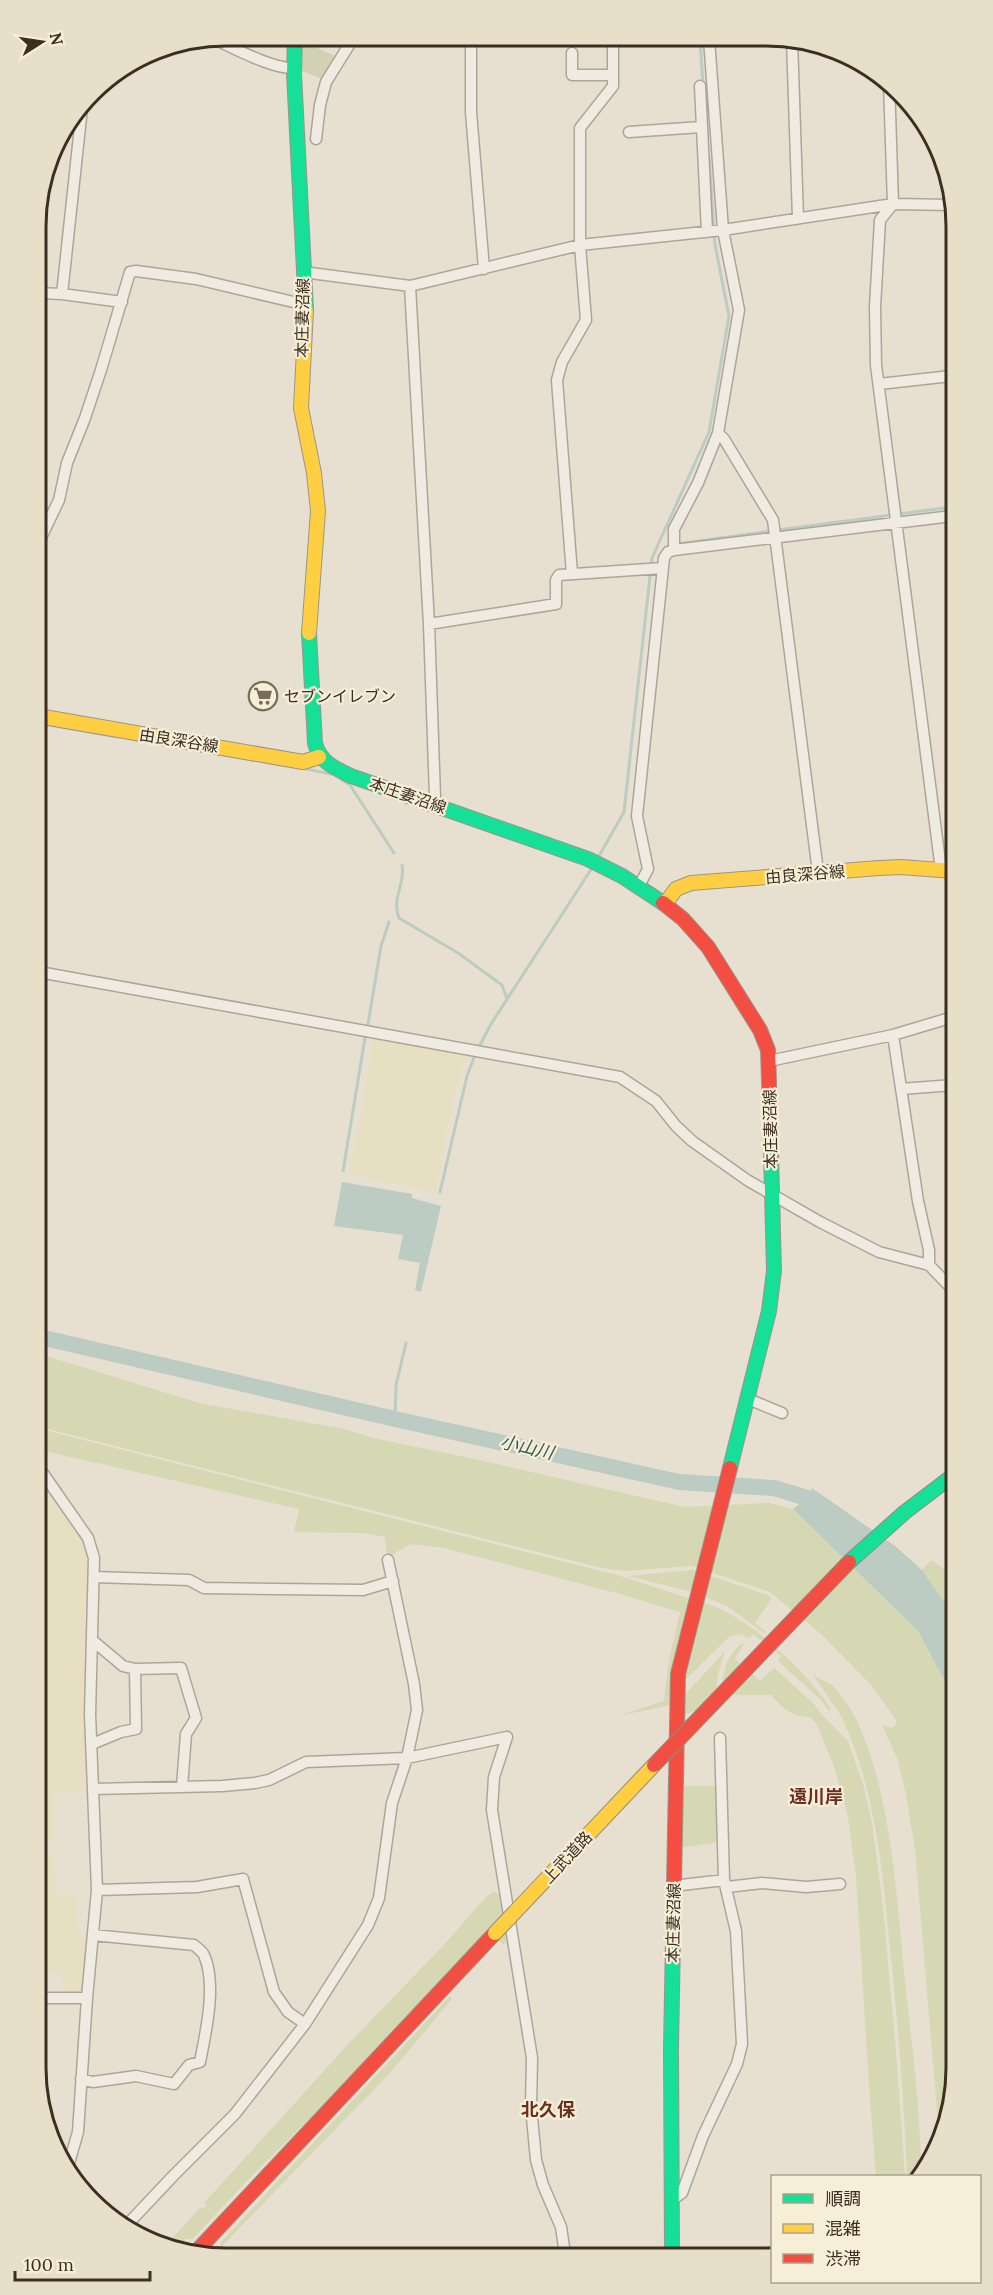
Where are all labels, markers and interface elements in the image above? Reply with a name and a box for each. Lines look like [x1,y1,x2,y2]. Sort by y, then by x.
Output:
north arrow [12,12,72,72]
text: N [46,31,68,47]
street label: 本庄妻沼線 [291,278,313,358]
supermarket icon: セブンイレブン [247,680,279,712]
place label: セブンイレブン [284,686,396,706]
street label: 由良深谷線 [138,724,220,756]
street label: 本庄妻沼線 [367,773,449,817]
street label: 由良深谷線 [764,861,846,887]
street label: 本庄妻沼線 [759,1089,781,1169]
water label: 小山川 [498,1430,558,1465]
district label: 遠川岸 [789,1785,843,1808]
street label: 上武道路 [538,1827,596,1887]
street label: 本庄妻沼線 [662,1883,684,1963]
district label: 北久保 [521,2098,576,2121]
legend [771,2175,981,2283]
text: 順調 [825,2187,861,2210]
text: 混雑 [825,2217,861,2240]
scale bar [15,2244,150,2282]
text: 渋滞 [825,2247,861,2270]
text: 100 m [24,2253,74,2276]

